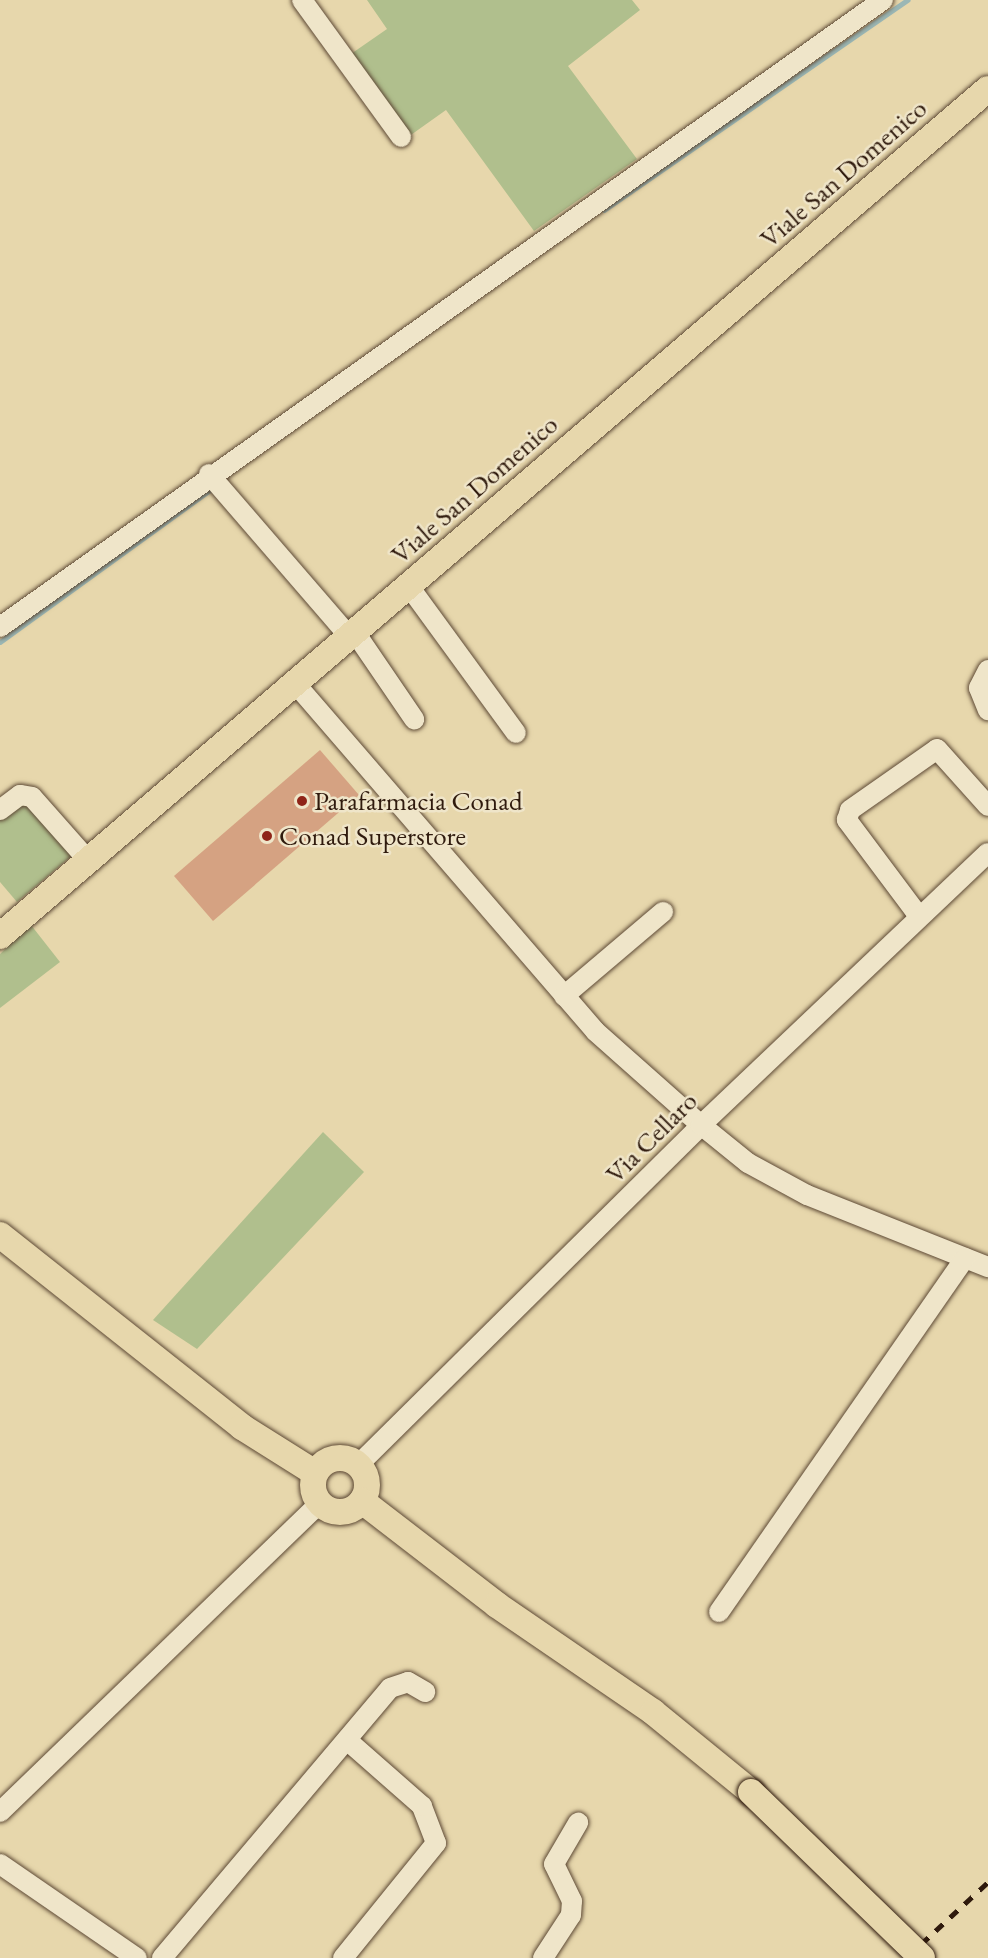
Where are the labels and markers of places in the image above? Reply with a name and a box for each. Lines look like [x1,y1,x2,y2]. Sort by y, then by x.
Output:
place label: Parafarmacia Conad [314,785,523,817]
marker: Parafarmacia Conad [295,794,309,808]
place label: Conad Superstore [279,820,466,852]
marker: Conad Superstore [260,829,274,843]

